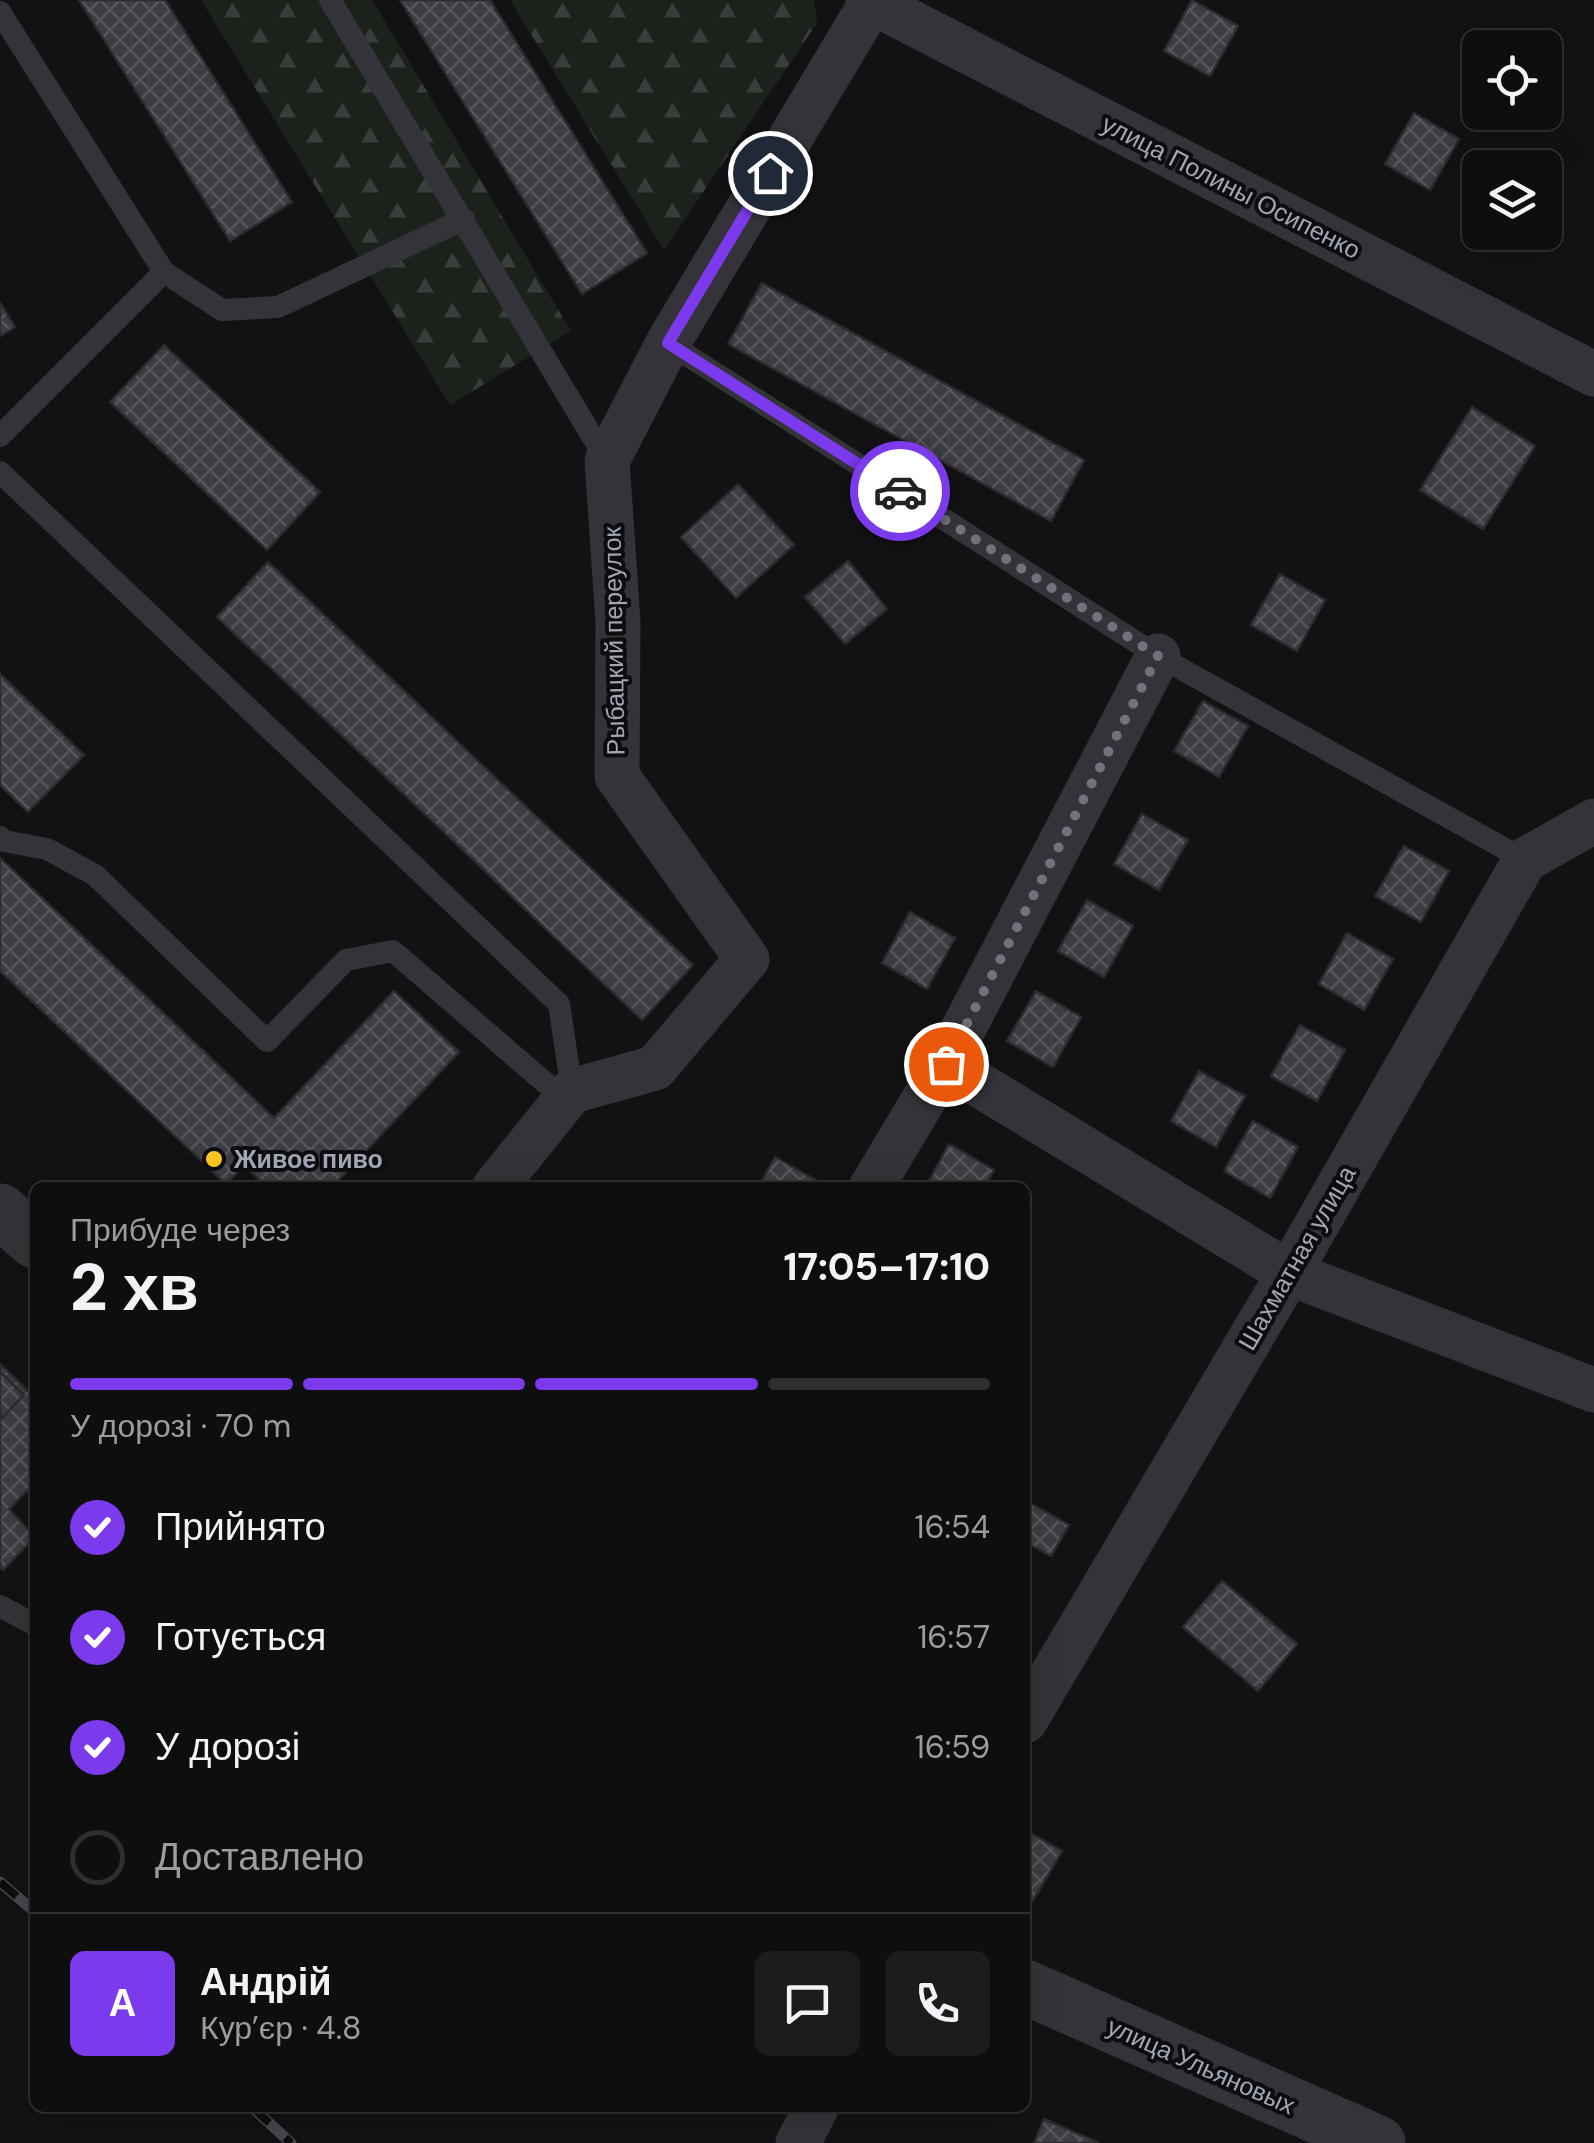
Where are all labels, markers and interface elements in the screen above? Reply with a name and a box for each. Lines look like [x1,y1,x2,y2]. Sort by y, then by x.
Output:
map controls [1462,30,1562,250]
button: locate [1462,30,1562,130]
street label: улица Полины Осипенко [1096,107,1366,267]
pin [728,131,813,216]
icon: home [743,146,798,201]
button: layers [1462,150,1562,250]
courier [850,441,950,541]
icon: car [873,464,928,519]
street label: Рыбацкий переулок [595,525,632,756]
pin [904,1022,989,1107]
icon: bag [919,1037,974,1092]
place label: Живое пиво [233,1143,383,1176]
marker: Живое пиво [203,1148,225,1170]
street label: Шахматная улица [1231,1160,1363,1356]
text: Прибуде через [70,1209,290,1251]
text: 17:05–17:10 [783,1242,990,1292]
text: 2 хв [70,1246,199,1330]
text: У дорозі · 70 m [70,1405,291,1447]
icon: check [70,1500,125,1555]
text: Прийнято [155,1502,326,1552]
text: 16:54 [915,1506,990,1548]
icon: check [70,1610,125,1665]
text: Готується [155,1612,326,1662]
text: 16:57 [917,1616,990,1658]
icon: check [70,1720,125,1775]
text: У дорозі [155,1722,300,1772]
text: 16:59 [915,1726,990,1768]
text: Доставлено [155,1832,364,1882]
button: chat [755,1951,860,2056]
button: phone [885,1951,990,2056]
text: Андрій [200,1957,332,2007]
text: А [109,1978,136,2028]
text: Кур’єр · 4.8 [200,2007,362,2049]
street label: улица Ульяновых [1102,2010,1301,2122]

